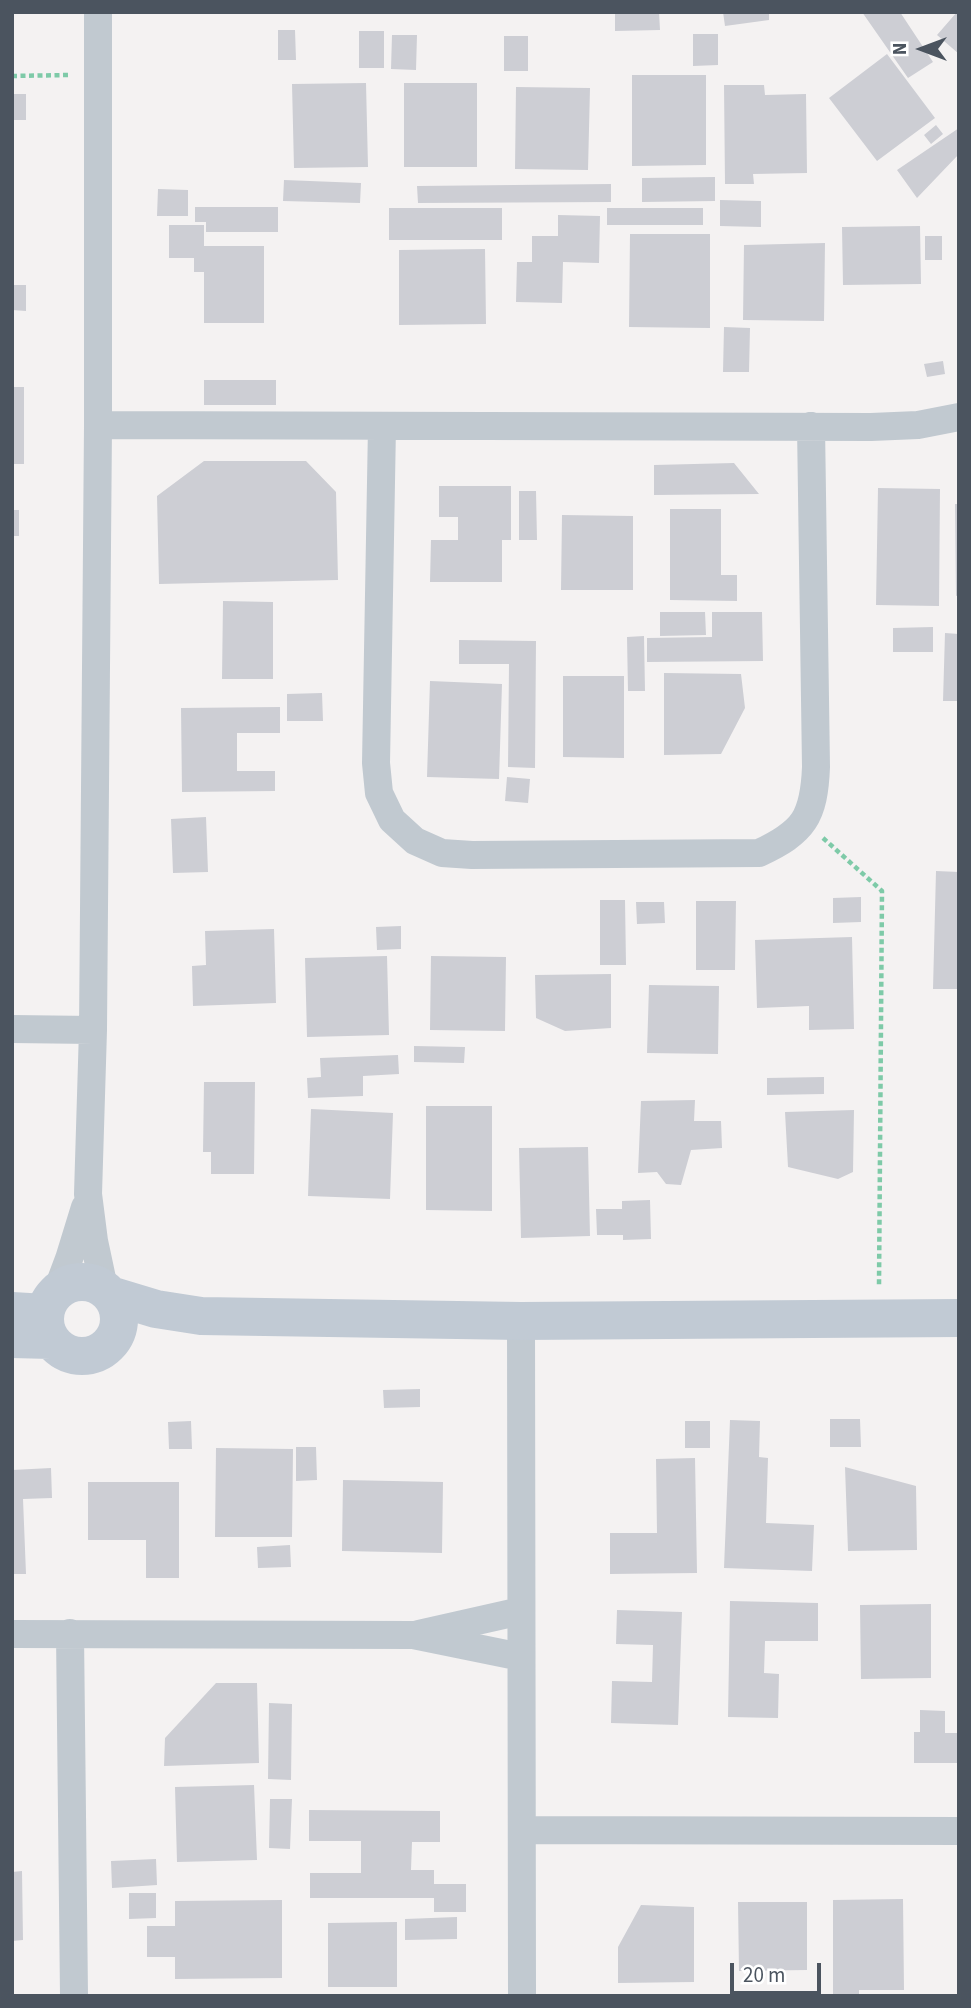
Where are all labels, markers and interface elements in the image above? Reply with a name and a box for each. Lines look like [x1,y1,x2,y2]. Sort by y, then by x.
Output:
north arrow [887,14,957,84]
text: N [887,43,914,55]
scale bar [733,1948,824,1992]
text: 20 m [743,1960,785,1990]

